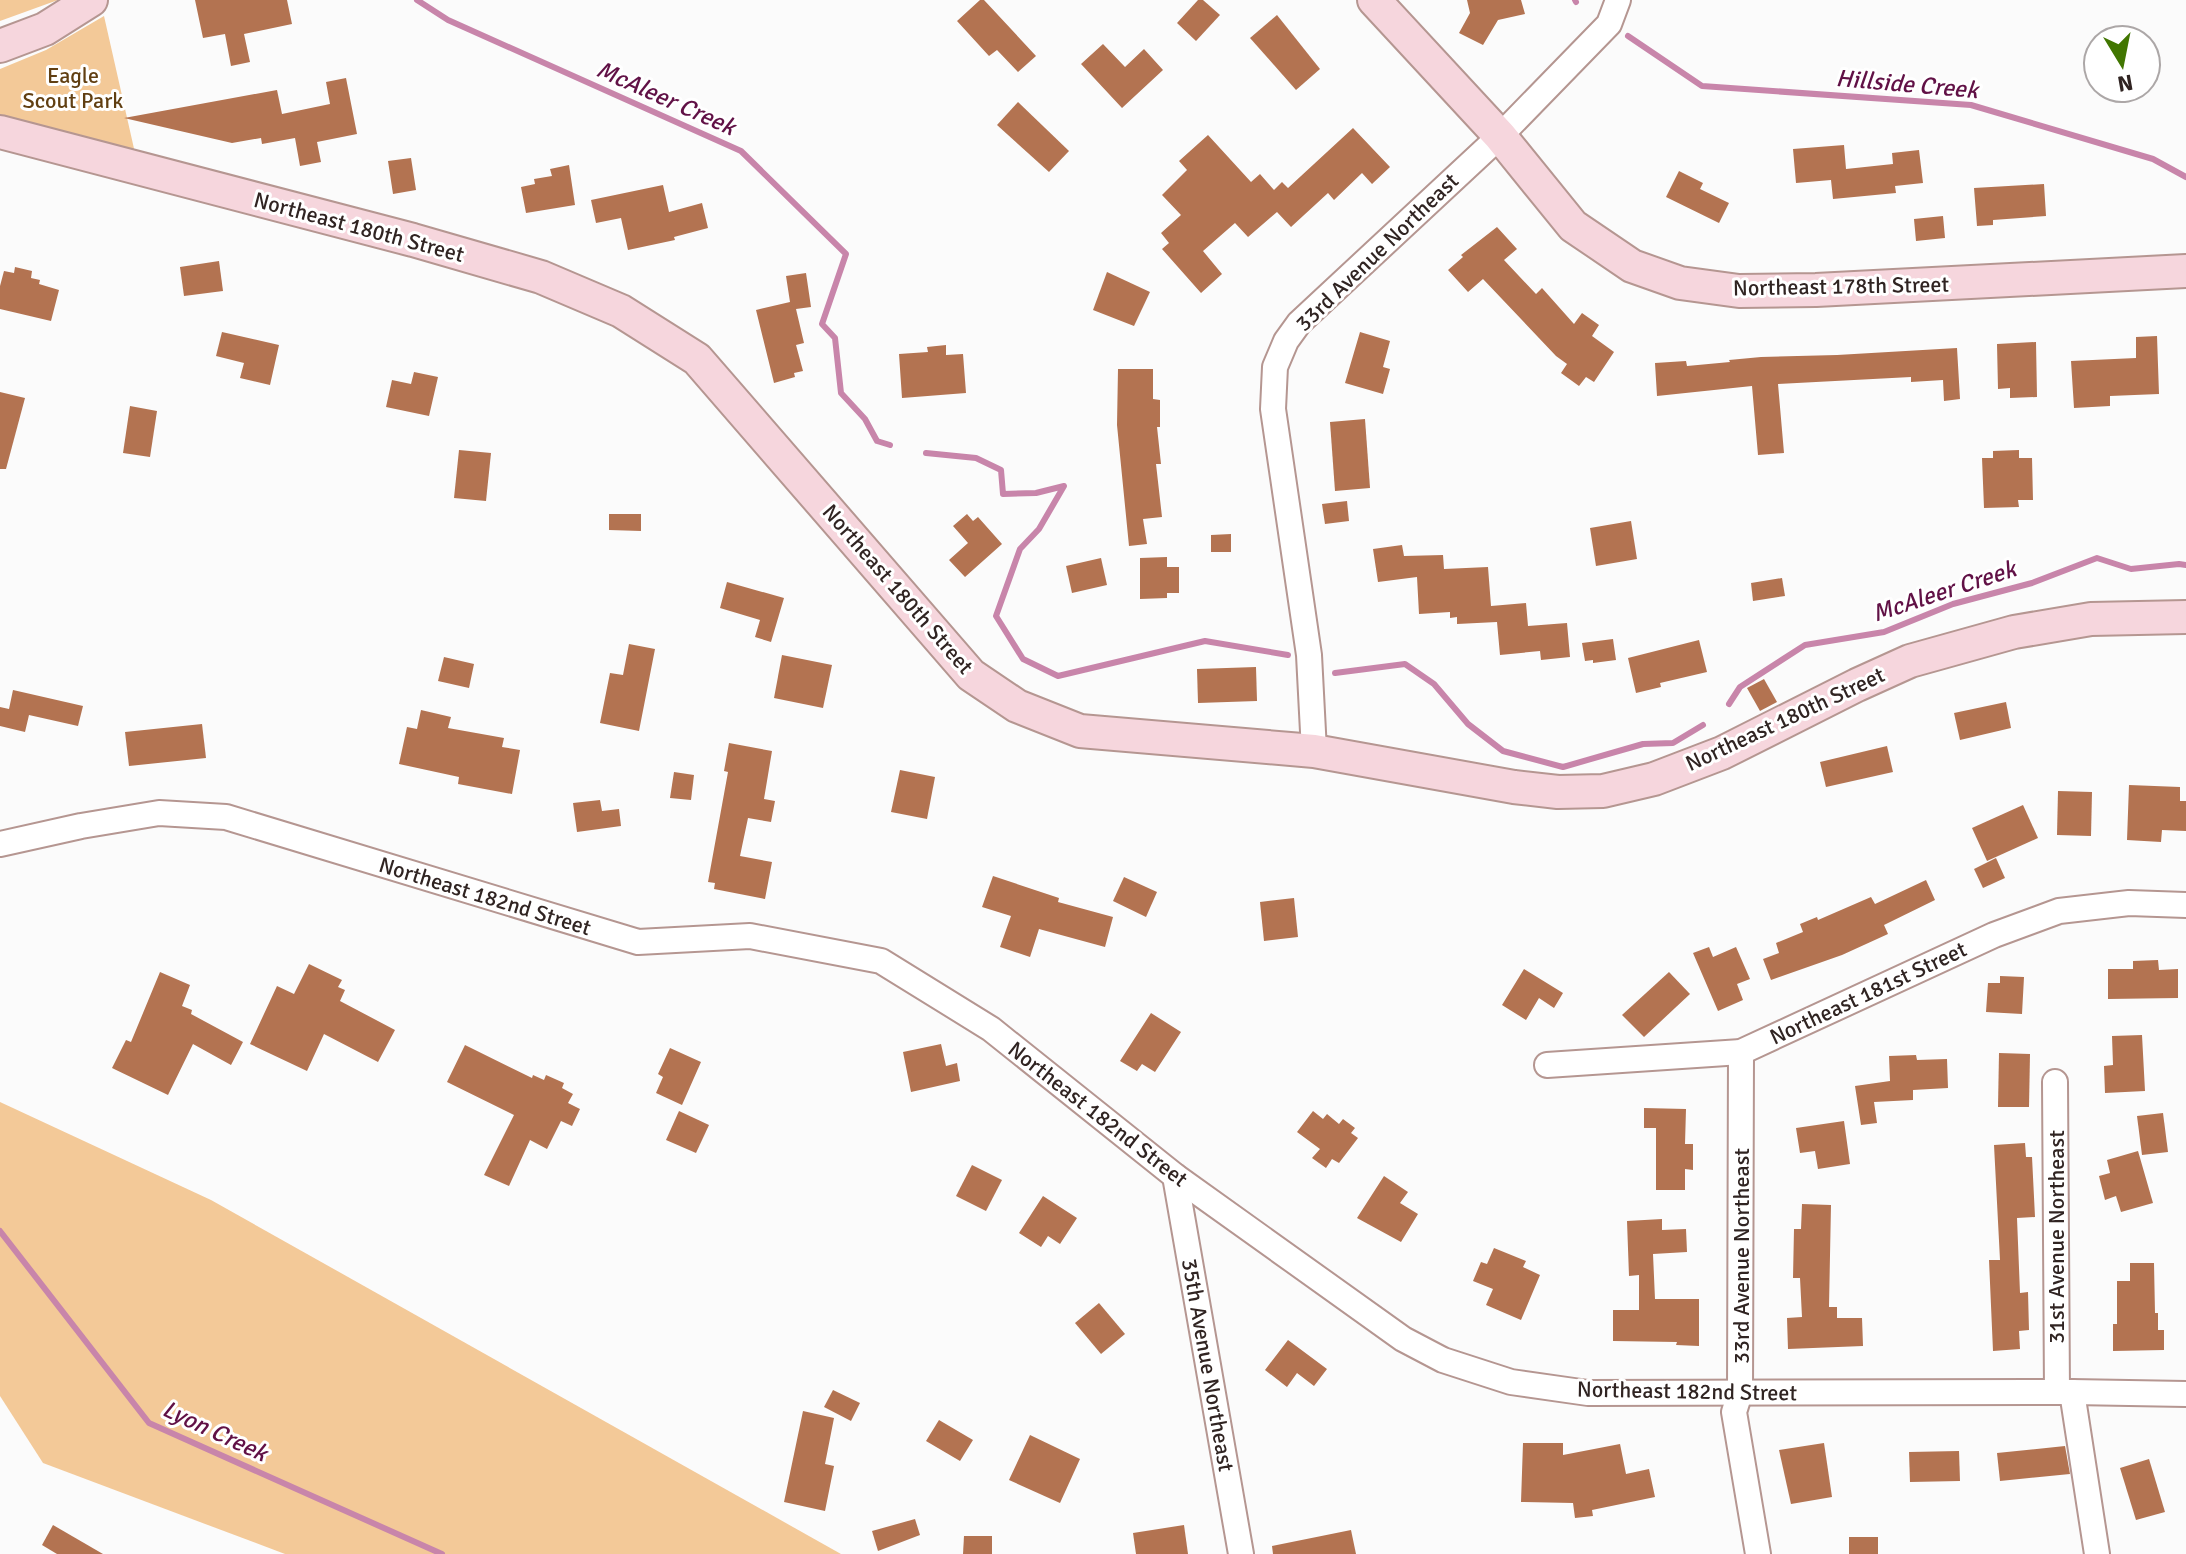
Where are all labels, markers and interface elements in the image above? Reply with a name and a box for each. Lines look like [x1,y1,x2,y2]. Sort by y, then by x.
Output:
north arrow [2082,24,2162,104]
water label: McAleer Creek [592,54,742,143]
park label: Eagle Scout Park [23,62,123,114]
water label: Hillside Creek [1835,63,1981,105]
text: N [2116,69,2135,98]
street label: 33rd Avenue Northeast [1290,167,1464,337]
street label: Northeast 180th Street [251,186,467,268]
street label: Northeast 178th Street [1733,271,1950,301]
street label: Northeast 180th Street [817,498,979,680]
water label: McAleer Creek [1868,553,2021,628]
street label: Northeast 180th Street [1681,661,1889,777]
street label: Northeast 182nd Street [376,851,595,941]
street label: Northeast 181st Street [1765,935,1971,1050]
street label: Northeast 182nd Street [1003,1036,1193,1193]
street label: 31st Avenue Northeast [2043,1130,2070,1344]
street label: 33rd Avenue Northeast [1728,1148,1755,1364]
street label: 35th Avenue Northeast [1176,1256,1240,1474]
street label: Northeast 182nd Street [1577,1376,1798,1406]
water label: Lyon Creek [158,1394,274,1469]

